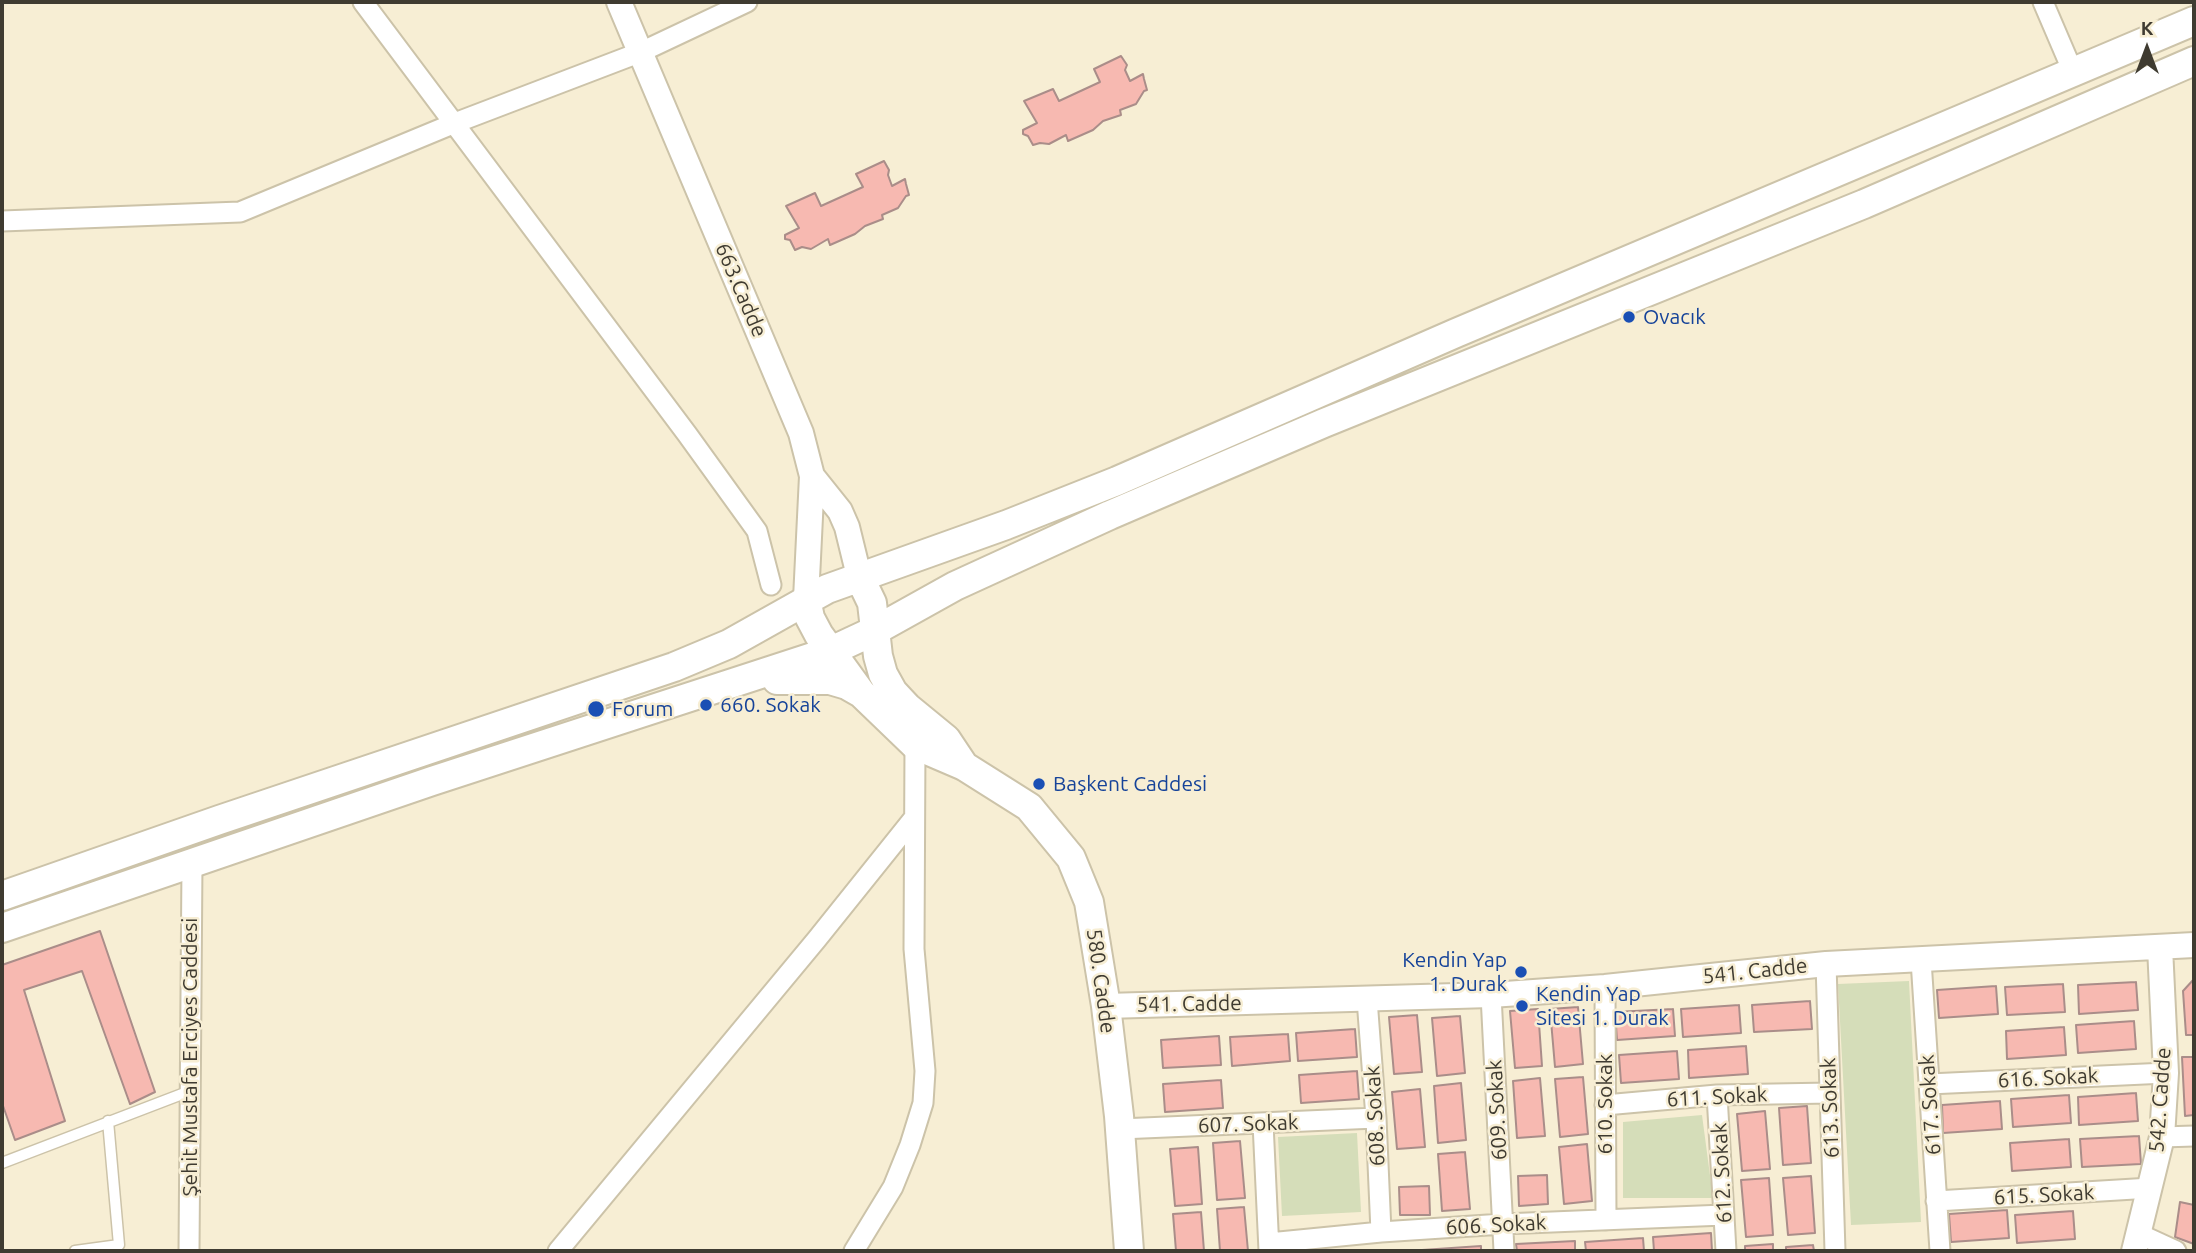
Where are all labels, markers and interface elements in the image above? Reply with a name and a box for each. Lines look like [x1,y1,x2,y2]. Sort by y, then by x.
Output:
north arrow [2112,14,2182,84]
text: K [2141,17,2153,39]
street label: 663.Cadde [710,239,772,341]
place label: Ovacık [1643,304,1706,330]
marker: Ovacık [1621,309,1637,325]
place label: 660. Sokak [720,692,821,718]
place label: Forum [612,696,673,722]
marker: 660. Sokak [698,697,714,713]
marker: Forum [586,699,606,719]
place label: Başkent Caddesi [1053,771,1207,797]
marker: Başkent Caddesi [1031,776,1047,792]
street label: Şehit Mustafa Erciyes Caddesi [177,918,203,1196]
street label: 580. Cadde [1081,927,1121,1035]
place label: Kendin Yap 1. Durak [1402,947,1507,997]
street label: 541. Cadde [1701,953,1809,989]
marker: Kendin Yap 1. Durak [1513,964,1529,980]
place label: Kendin Yap Sitesi 1. Durak [1536,981,1669,1031]
street label: 541. Cadde [1136,990,1242,1018]
marker: Kendin Yap Sitesi 1. Durak [1514,998,1530,1014]
street label: 542. Cadde [2144,1047,2176,1153]
street label: 610. Sokak [1592,1054,1618,1154]
street label: 617. Sokak [1914,1054,1946,1156]
street label: 613. Sokak [1816,1057,1844,1159]
street label: 609. Sokak [1482,1059,1512,1161]
street label: 616. Sokak [1997,1063,2099,1093]
street label: 608. Sokak [1360,1065,1390,1167]
street label: 611. Sokak [1666,1082,1768,1112]
street label: 607. Sokak [1197,1110,1299,1138]
street label: 612. Sokak [1707,1122,1737,1224]
street label: 615. Sokak [1993,1180,2095,1210]
street label: 606. Sokak [1445,1210,1547,1240]

